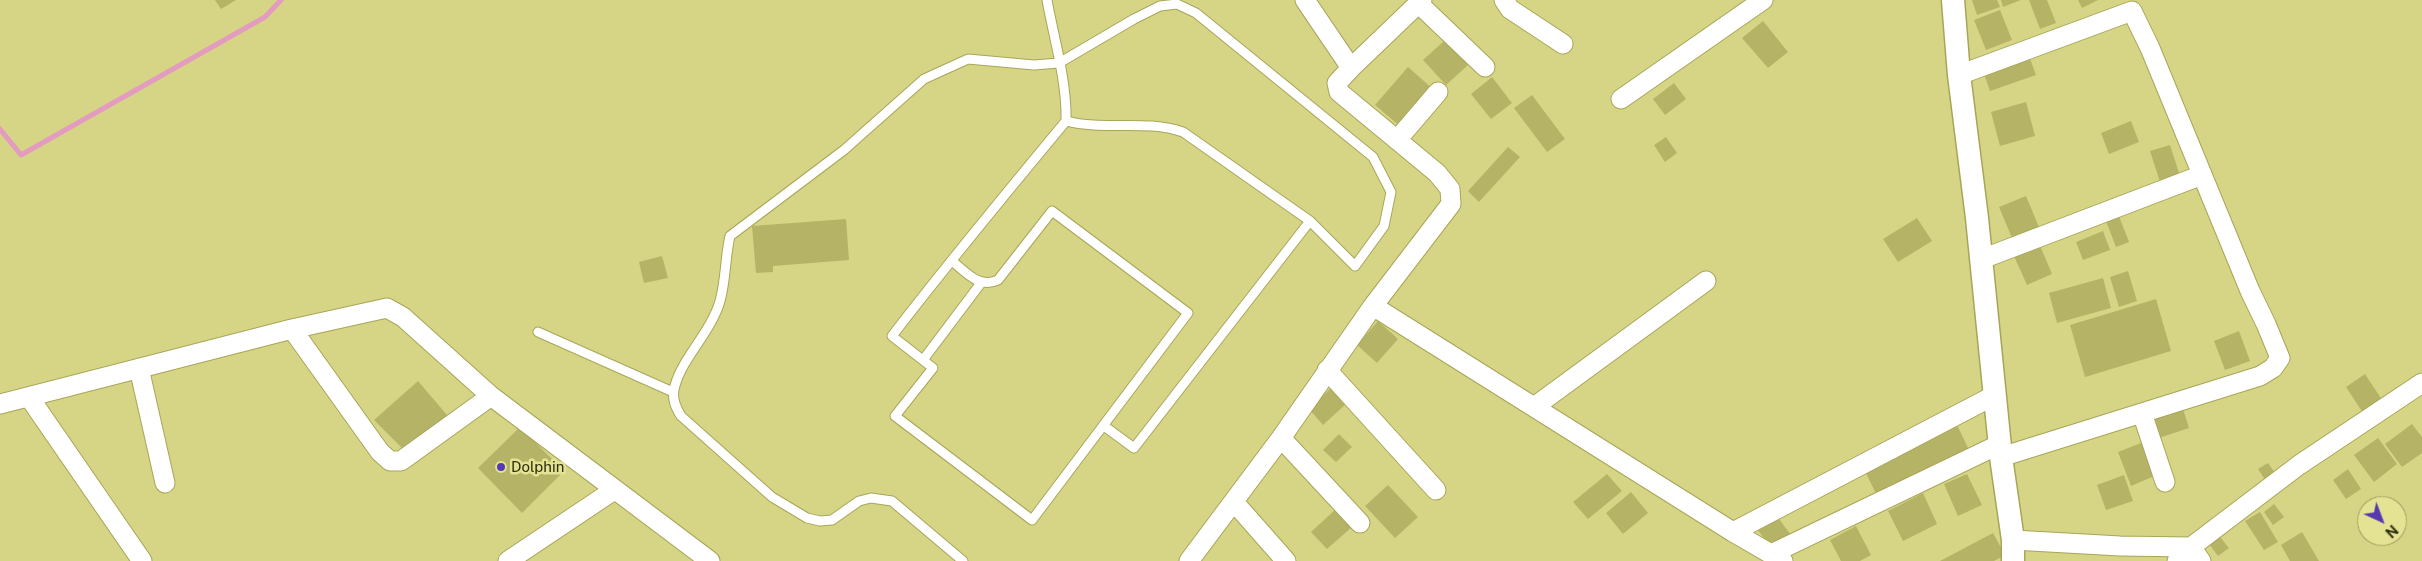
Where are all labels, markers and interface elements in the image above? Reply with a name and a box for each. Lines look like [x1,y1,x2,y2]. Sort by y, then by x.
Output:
place label: Dolphin [511,458,564,476]
marker: Dolphin [495,461,507,473]
north arrow [2357,496,2407,546]
text: N [2382,522,2401,541]

